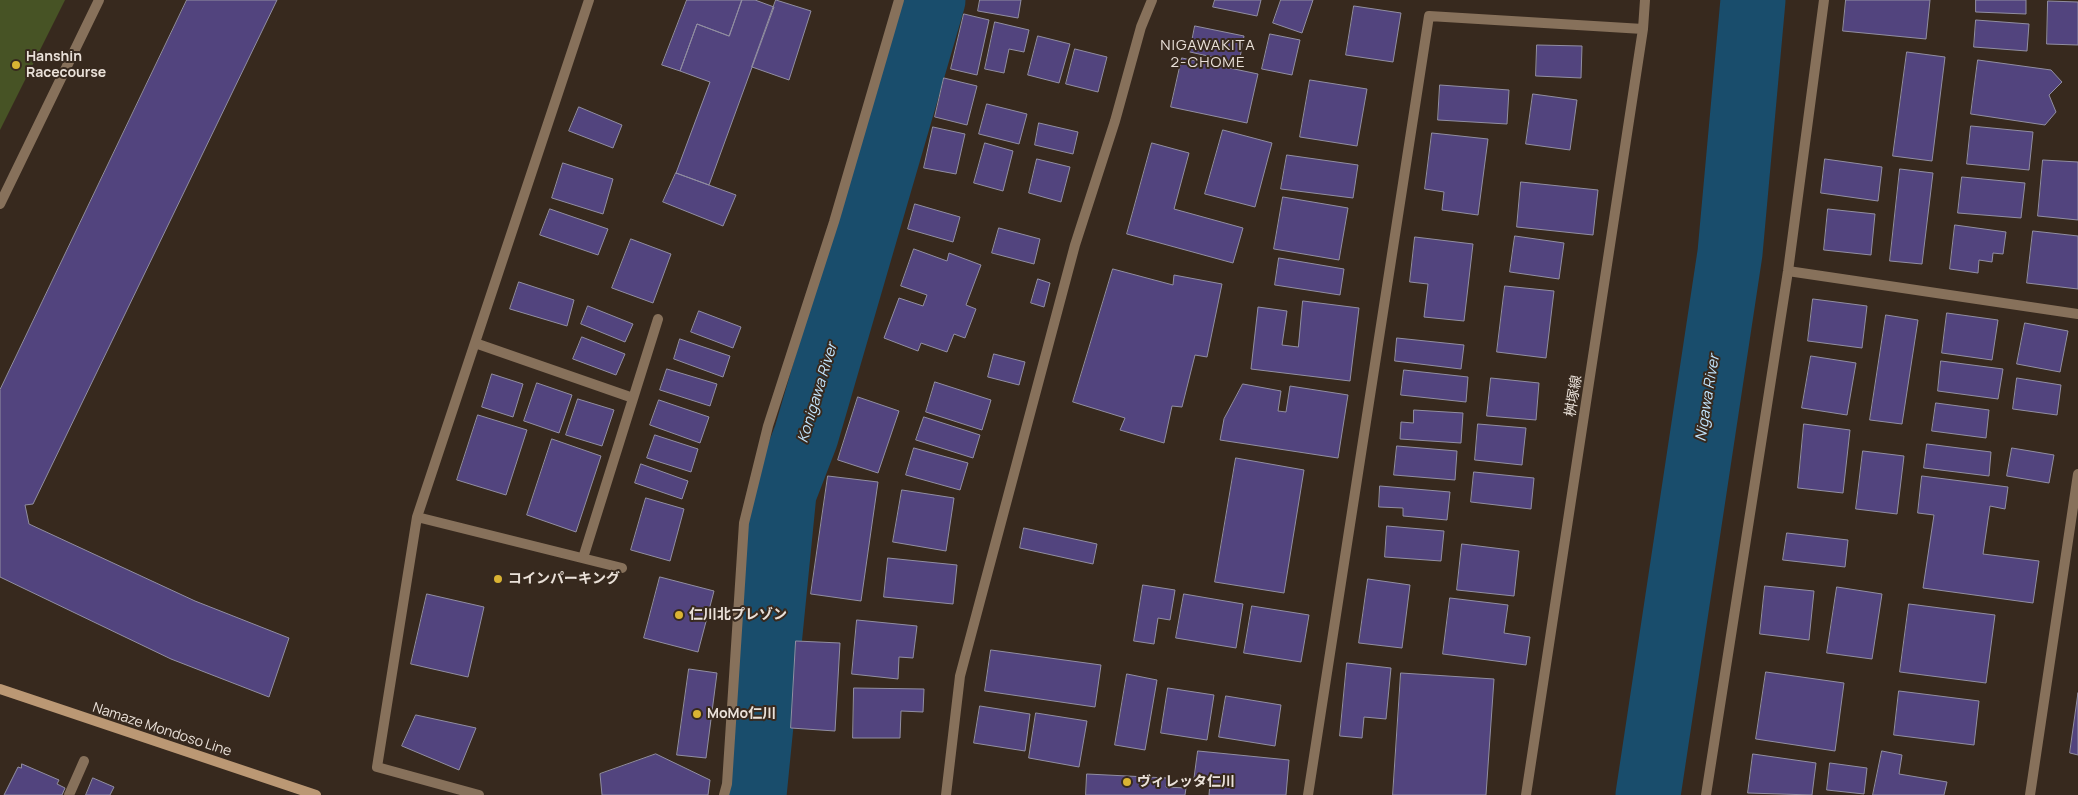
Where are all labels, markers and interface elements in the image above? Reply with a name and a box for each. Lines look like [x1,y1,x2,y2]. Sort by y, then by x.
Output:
district label: NIGAWAKITA 2-CHOME [1159,37,1257,72]
place label: Hanshin Racecourse [26,49,106,82]
marker: Hanshin Racecourse [10,59,22,71]
water label: Konigawa River [794,341,842,445]
water label: Nigawa River [1692,353,1724,443]
street label: 桝塚線 [1562,374,1586,418]
place label: コインパーキング [508,571,620,587]
marker: コインパーキング [492,573,504,585]
place label: 仁川北プレゾン [689,607,787,623]
marker: 仁川北プレゾン [673,609,685,621]
street label: Namaze Mondoso Line [90,700,234,760]
place label: MoMo仁川 [707,706,776,722]
marker: MoMo仁川 [691,708,703,720]
place label: ヴィレッタ仁川 [1137,774,1235,790]
marker: ヴィレッタ仁川 [1121,776,1133,788]

